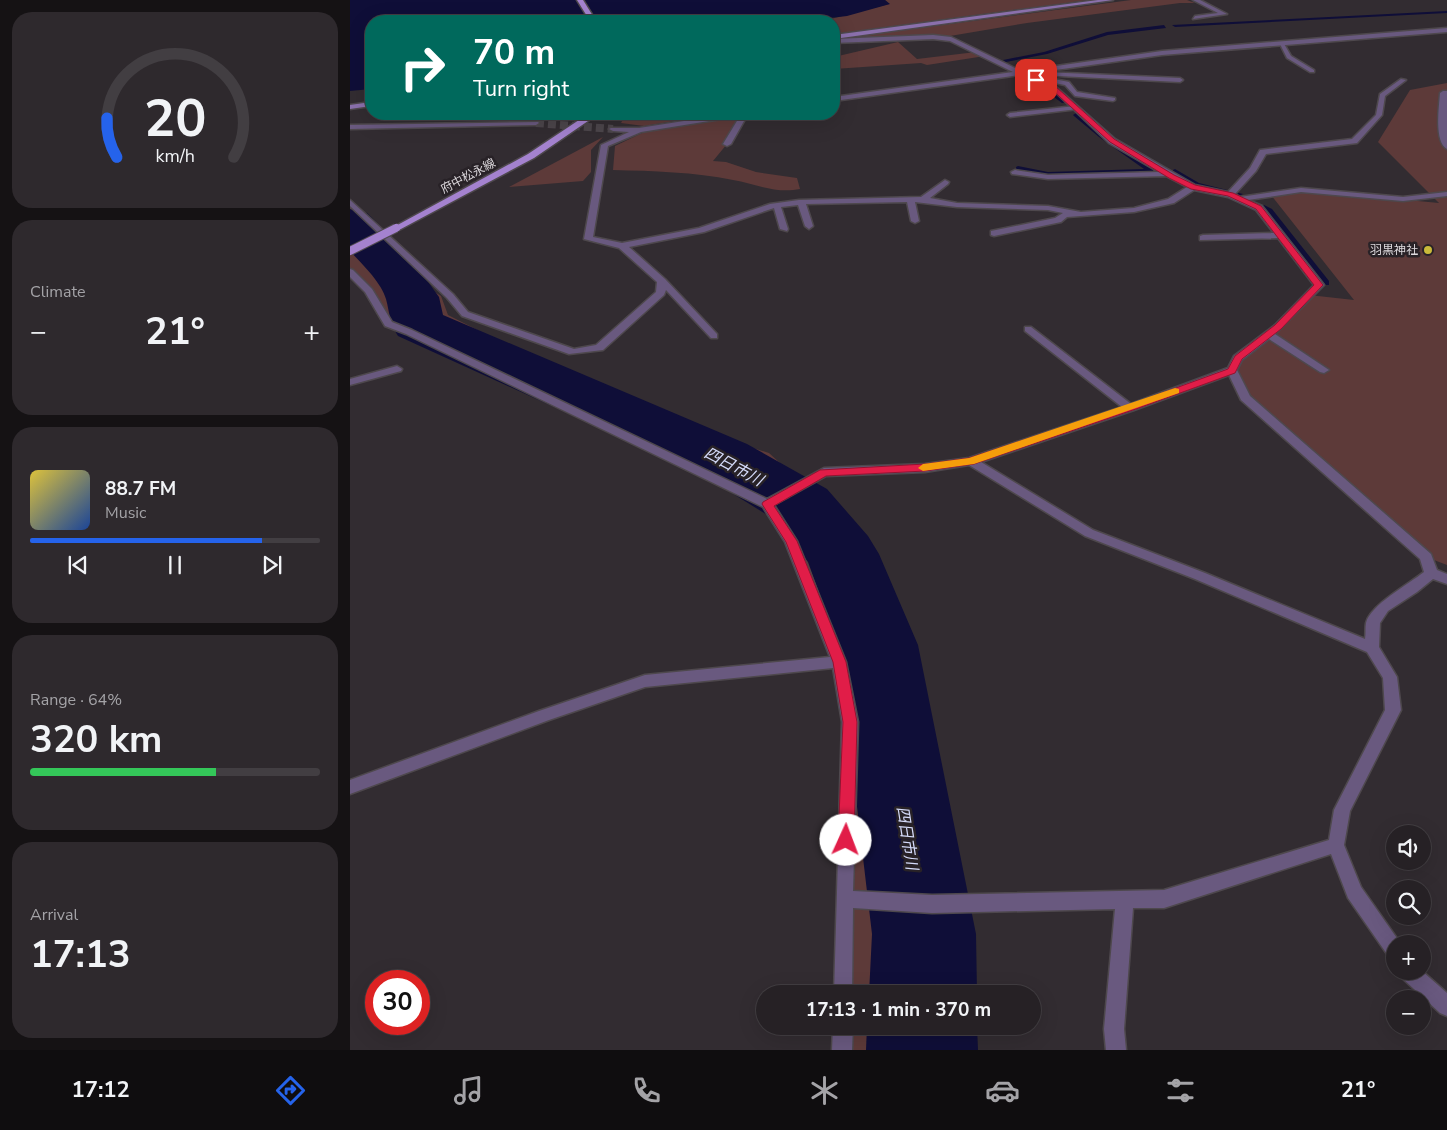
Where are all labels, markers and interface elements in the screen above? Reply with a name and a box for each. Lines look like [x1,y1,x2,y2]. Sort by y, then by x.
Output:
text: 70 m [473,29,555,76]
icon: right [390,35,455,100]
pin [1015,59,1057,101]
icon: arrive [1022,66,1050,94]
text: Turn right [473,74,569,104]
text: 20 [144,83,206,154]
text: km/h [155,144,195,168]
street label: 府中松永線 [438,155,498,197]
place label: 羽黒神社 [1370,242,1418,258]
marker: 羽黒神社 [1422,244,1434,256]
text: Climate [30,281,85,303]
text: 21° [145,306,205,357]
text: − [30,313,47,351]
text: + [303,313,320,351]
water label: 四日市川 [700,442,769,493]
text: 88.7 FM [105,476,176,502]
text: Music [105,502,146,524]
icon: previous [64,551,92,579]
icon: pause [161,551,189,579]
icon: next [258,551,286,579]
text: Range · 64% [30,689,122,711]
text: 320 km [30,714,162,765]
water label: 四日市川 [891,805,923,873]
position arrow [819,813,871,865]
map controls [1386,825,1431,1035]
button: sound [1386,825,1431,870]
button: search [1386,880,1431,925]
text: Arrival [30,904,78,926]
text: 17:13 [30,929,131,980]
button: + [1386,935,1431,980]
speed limit sign: 30 [365,970,430,1035]
button: − [1386,990,1431,1035]
text: 17:13 · 1 min · 370 m [806,997,991,1023]
icon: directions [273,1073,308,1108]
icon: music [451,1073,486,1108]
icon: phone [629,1073,664,1108]
icon: climate [807,1073,842,1108]
icon: car [985,1073,1020,1108]
icon: filters [1163,1073,1198,1108]
text: 17:12 [71,1075,130,1105]
text: 21° [1341,1075,1375,1105]

